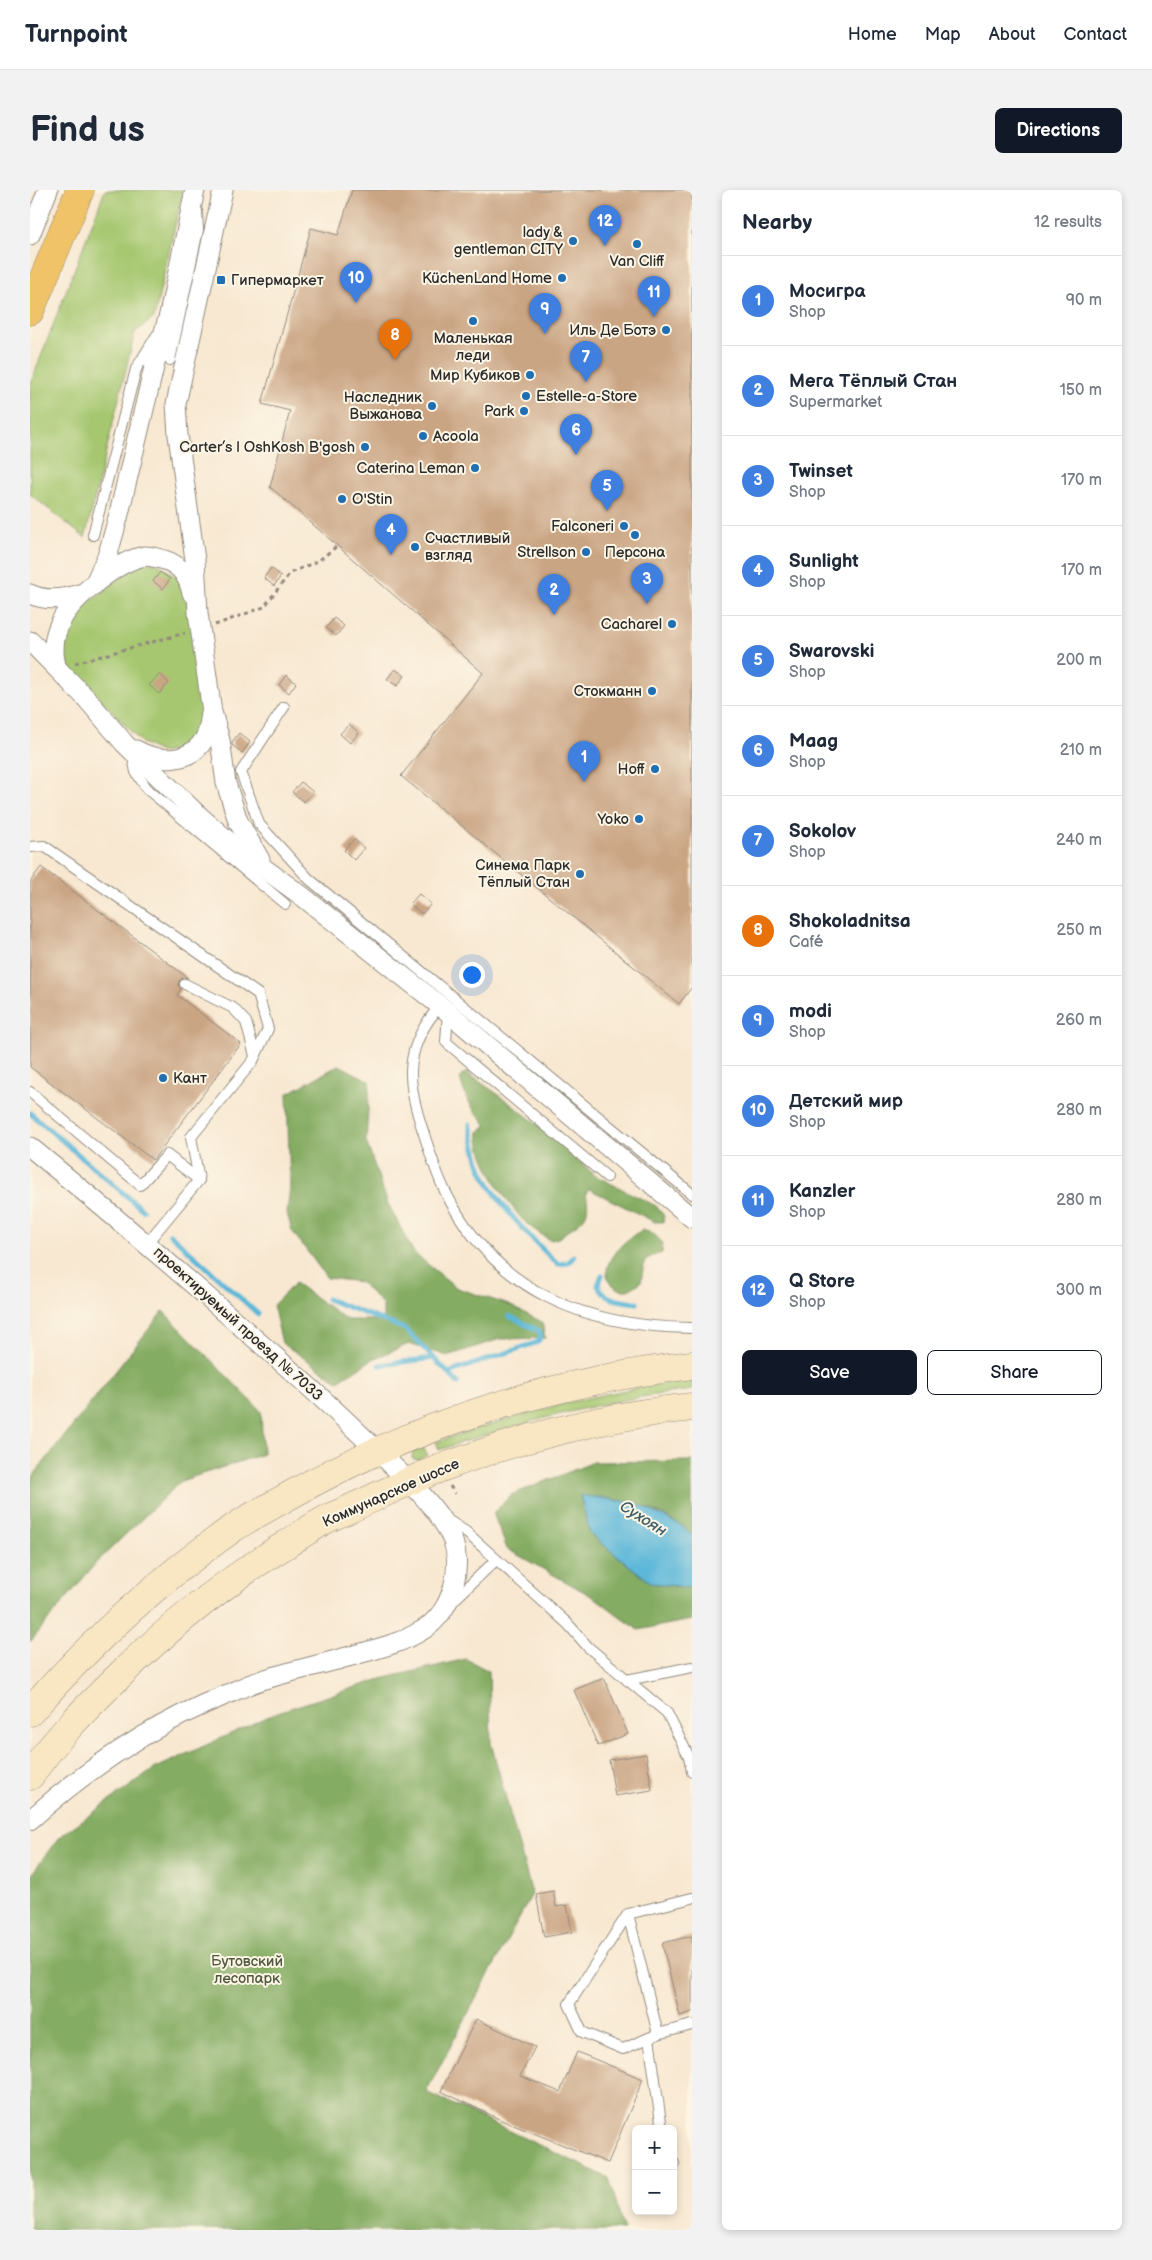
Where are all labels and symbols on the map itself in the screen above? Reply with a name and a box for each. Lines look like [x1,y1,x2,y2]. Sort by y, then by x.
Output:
pin: 12 [589,205,621,246]
place label: lady & gentleman CITY [454,223,563,259]
marker: lady & gentleman CITY [567,235,579,247]
marker: Van Cliff [631,238,643,250]
place label: Van Cliff [610,252,664,271]
pin: 10 [340,262,372,303]
place label: KüchenLand Home [422,269,552,288]
place label: Гипермаркет [231,271,324,290]
marker: KüchenLand Home [556,272,568,284]
marker: Гипермаркет [215,274,227,286]
pin: 11 [638,276,670,317]
pin: 9 [529,293,561,334]
marker: Маленькая леди [467,315,479,327]
pin: 8 [379,319,411,360]
place label: Иль Де Ботэ [569,321,656,340]
marker: Иль Де Ботэ [660,324,672,336]
place label: Маленькая леди [433,329,513,365]
pin: 7 [570,341,602,382]
place label: Мир Кубиков [430,366,520,385]
marker: Мир Кубиков [524,369,536,381]
place label: Estelle-a-Store [536,387,637,406]
place label: Наследник Выжанова [344,388,422,424]
marker: Estelle-a-Store [520,390,532,402]
marker: Наследник Выжанова [426,400,438,412]
place label: Park [484,402,515,421]
marker: Park [518,405,530,417]
pin: 6 [560,414,592,455]
place label: Acoola [433,427,479,446]
marker: Acoola [417,430,429,442]
place label: Carter’s | OshKosh B'gosh [179,438,355,457]
marker: Carter’s | OshKosh B'gosh [359,441,371,453]
place label: Caterina Leman [356,459,465,478]
marker: Caterina Leman [469,462,481,474]
pin: 5 [591,470,623,511]
place label: O'Stin [352,490,392,509]
marker: O'Stin [336,493,348,505]
pin: 4 [375,514,407,555]
place label: Falconeri [551,517,614,536]
marker: Falconeri [618,520,630,532]
place label: Счастливый взгляд [425,529,510,565]
marker: Персона [629,529,641,541]
marker: Счастливый взгляд [409,541,421,553]
place label: Strellson [517,543,576,562]
place label: Персона [605,543,665,562]
marker: Strellson [580,546,592,558]
pin: 3 [631,563,663,604]
pin: 2 [538,574,570,615]
place label: Cacharel [601,615,662,634]
marker: Cacharel [666,618,678,630]
place label: Стокманн [574,682,642,701]
marker: Стокманн [646,685,658,697]
pin: 1 [568,741,600,782]
place label: Hoff [617,760,645,779]
marker: Hoff [649,763,661,775]
place label: Yoko [596,810,629,829]
marker: Yoko [633,813,645,825]
place label: Синема Парк Тёплый Стан [475,856,570,892]
marker: Синема Парк Тёплый Стан [574,868,586,880]
your location [459,962,485,988]
place label: Кант [173,1069,207,1088]
marker: Кант [157,1072,169,1084]
street label: проектируемый проезд № 7033 [149,1243,327,1405]
street label: Коммунарское шоссе [320,1454,462,1532]
water label: Сухоян [616,1497,670,1541]
park label: Бутовский лесопарк [211,1952,283,1988]

